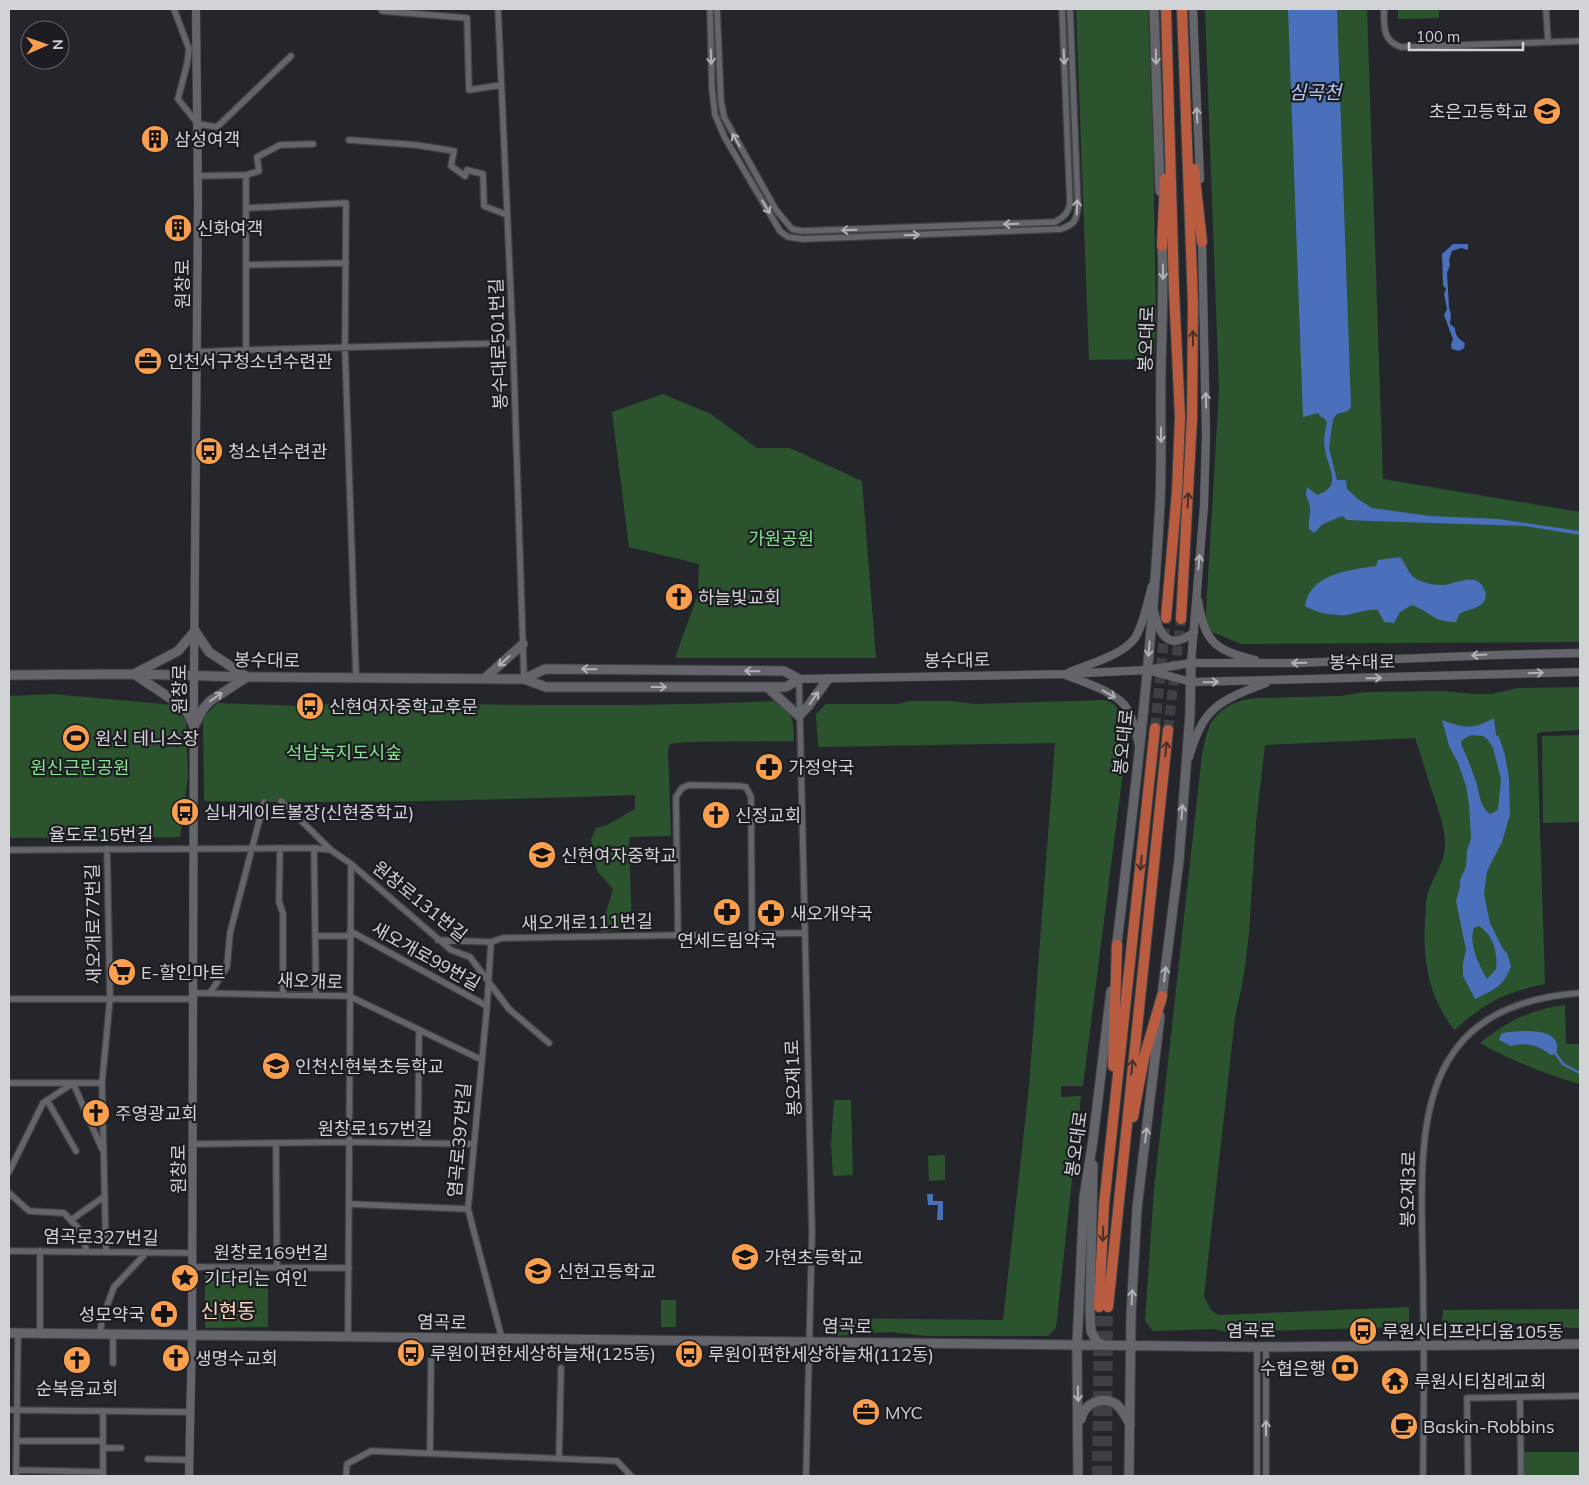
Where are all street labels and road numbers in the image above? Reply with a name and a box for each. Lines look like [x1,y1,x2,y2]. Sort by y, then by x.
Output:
street label: 원창로 [171,259,194,309]
street label: 봉수대로501번길 [484,278,512,410]
street label: 봉오대로 [1133,305,1159,373]
street label: 봉수대로 [234,648,300,672]
street label: 봉수대로 [924,648,990,672]
street label: 봉수대로 [1329,650,1395,674]
street label: 원창로 [168,664,191,714]
street label: 봉오대로 [1108,708,1138,776]
street label: 율도로15번길 [49,823,153,846]
street label: 원창로131번길 [368,856,472,946]
street label: 새오개로77번길 [80,863,106,985]
street label: 새오개로111번길 [521,909,653,935]
street label: 새오개로99번길 [368,917,484,995]
street label: 새오개로 [276,968,344,994]
street label: 봉오재1로 [780,1039,806,1117]
street label: 염곡로397번길 [443,1082,475,1198]
street label: 봉오대로 [1060,1110,1092,1178]
street label: 원창로157번길 [317,1117,433,1140]
street label: 원창로 [167,1144,190,1194]
street label: 봉오재3로 [1396,1150,1420,1228]
street label: 염곡로327번길 [43,1224,159,1250]
street label: 원창로169번길 [213,1241,329,1264]
street label: 염곡로 [417,1310,467,1334]
street label: 염곡로 [822,1314,872,1338]
street label: 염곡로 [1226,1319,1276,1342]

